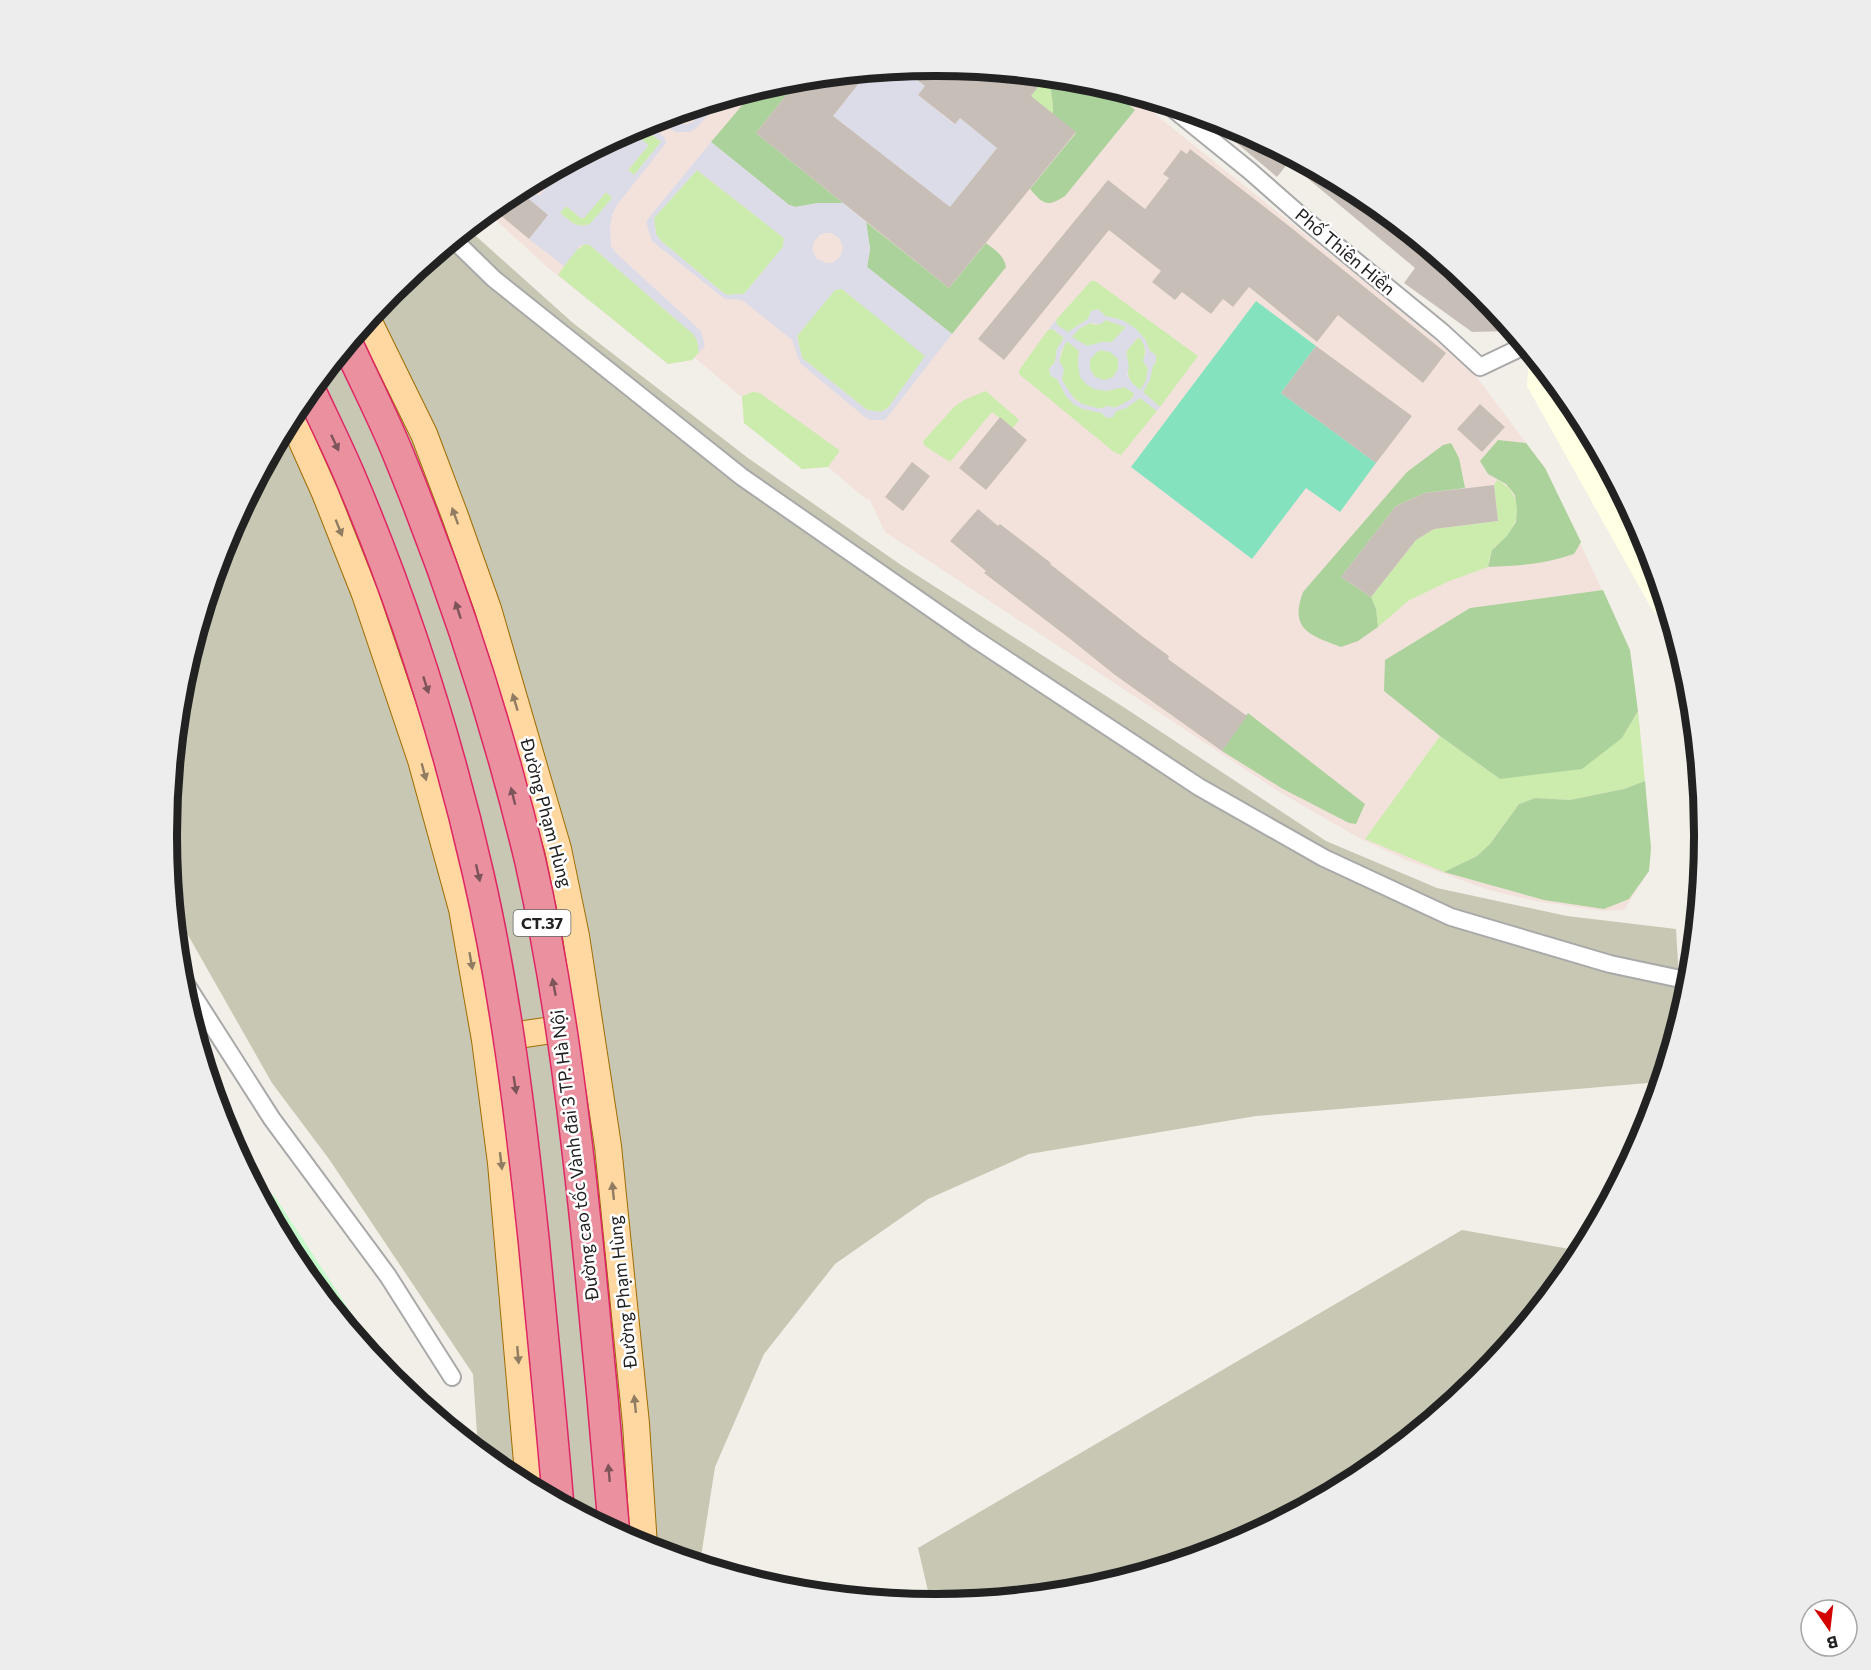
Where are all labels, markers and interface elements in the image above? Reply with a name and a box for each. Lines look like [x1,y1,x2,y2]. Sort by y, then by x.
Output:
street label: Phố Thiên Hiền [1291,203,1400,299]
one-way arrow [330,435,339,452]
one-way arrow [450,507,459,525]
one-way arrow [335,520,345,538]
one-way arrow [452,601,462,619]
one-way arrow [422,676,431,694]
one-way arrow [510,693,519,711]
street label: Đường Phạm Hùng [516,735,577,890]
one-way arrow [420,763,430,781]
one-way arrow [508,787,518,806]
one-way arrow [473,863,483,882]
road number: CT.37 [514,910,570,936]
one-way arrow [467,952,476,971]
one-way arrow [549,977,558,996]
street label: Đường cao tốc Vành đai 3 TP. Hà Nội [545,1008,603,1303]
one-way arrow [511,1076,520,1095]
one-way arrow [496,1151,505,1170]
one-way arrow [608,1182,618,1201]
street label: Đường Phạm Hùng [603,1215,641,1370]
one-way arrow [513,1345,523,1364]
one-way arrow [630,1394,639,1413]
one-way arrow [604,1463,614,1482]
north arrow [1799,1598,1859,1658]
text: B [1825,1633,1840,1654]

